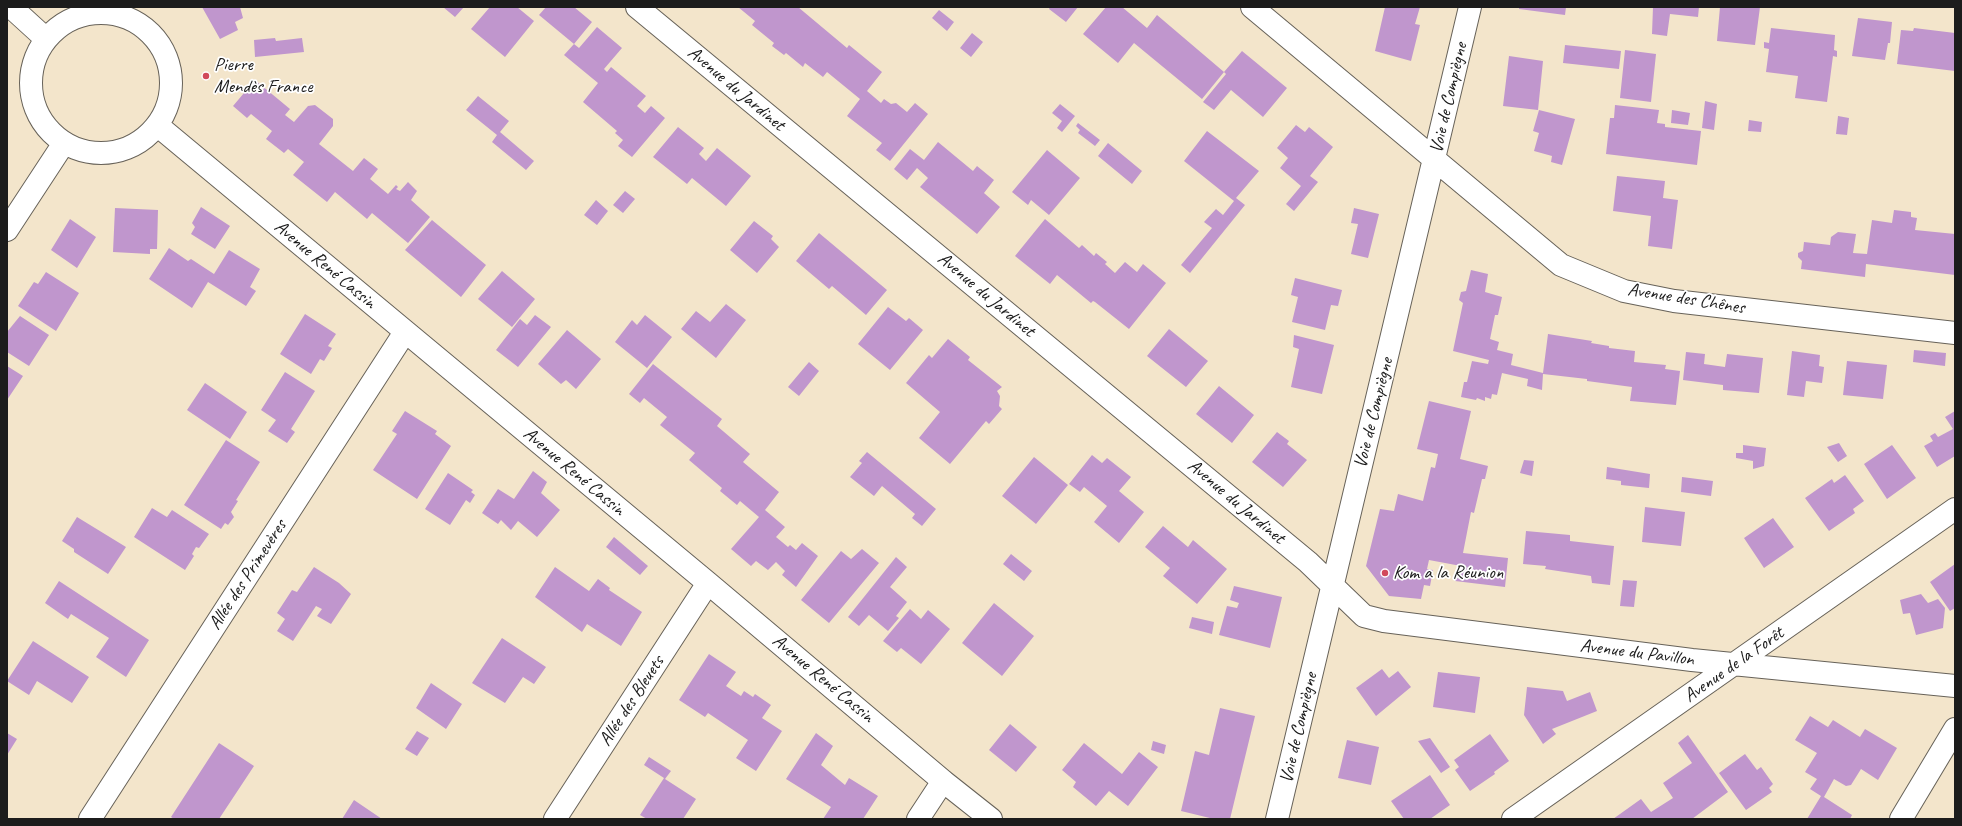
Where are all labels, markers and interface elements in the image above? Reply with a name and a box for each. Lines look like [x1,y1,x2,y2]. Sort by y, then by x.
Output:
street label: Voie de Compiègne [1425,41,1473,155]
street label: Avenue du Jardinet [683,42,789,136]
place label: Pierre Mendès France [214,54,312,98]
marker: Pierre Mendès France [201,71,211,81]
street label: Avenue René Cassin [269,216,381,314]
street label: Avenue du Jardinet [933,248,1039,342]
street label: Avenue des Chênes [1626,278,1746,320]
street label: Voie de Compiègne [1349,356,1399,470]
street label: Avenue René Cassin [518,423,630,521]
street label: Avenue du Jardinet [1183,455,1289,549]
street label: Allée des Primevères [204,516,292,634]
place label: Kom a la Réunion [1393,562,1503,584]
marker: Kom a la Réunion [1380,568,1390,578]
street label: Avenue de la Forêt [1680,622,1788,708]
street label: Avenue René Cassin [767,630,879,728]
street label: Avenue du Pavillon [1579,635,1695,671]
street label: Allée des Bleuets [594,652,670,750]
street label: Voie de Compiègne [1275,671,1323,785]

